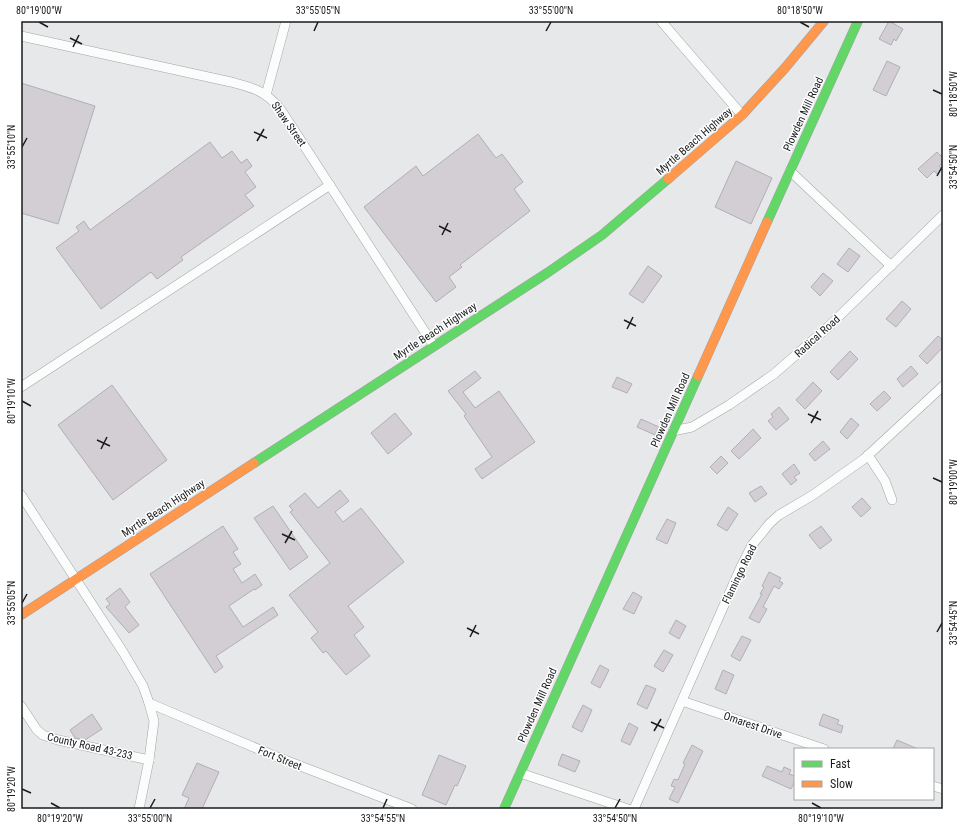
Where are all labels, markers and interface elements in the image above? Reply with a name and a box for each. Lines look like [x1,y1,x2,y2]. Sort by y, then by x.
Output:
text: 80°19'00"W [16,5,62,16]
text: 33°55'05"N [296,5,340,16]
text: 33°55'00"N [529,5,573,16]
text: 80°18'50"W [777,5,823,16]
text: 80°18'50"W [948,71,959,117]
street label: Plowden Mill Road [781,75,826,153]
street label: Shaw Street [268,99,309,149]
street label: Myrtle Beach Highway [654,105,735,178]
text: 33°55'10"N [6,125,17,169]
text: 33°54'50"N [948,145,959,189]
street label: Myrtle Beach Highway [391,300,480,363]
street label: Radical Road [792,313,843,360]
street label: Plowden Mill Road [648,371,693,450]
text: 80°19'10"W [6,378,17,424]
text: 80°19'00"W [948,459,959,505]
street label: Myrtle Beach Highway [119,477,208,540]
street label: Flamingo Road [719,542,759,606]
text: 33°55'05"N [6,581,17,625]
text: 33°54'45"N [948,601,959,645]
street label: Plowden Mill Road [515,666,560,745]
street label: Omarest Drive [722,709,784,742]
street label: County Road 43-233 [46,730,134,763]
street label: Fort Street [256,744,304,773]
legend [794,748,934,800]
text: Fast [830,757,851,771]
text: 80°19'20"W [6,766,17,812]
text: Slow [830,777,853,791]
text: 80°19'20"W [37,813,83,824]
text: 33°55'00"N [128,813,172,824]
text: 33°54'55"N [361,813,405,824]
text: 33°54'50"N [593,813,637,824]
text: 80°19'10"W [798,813,844,824]

